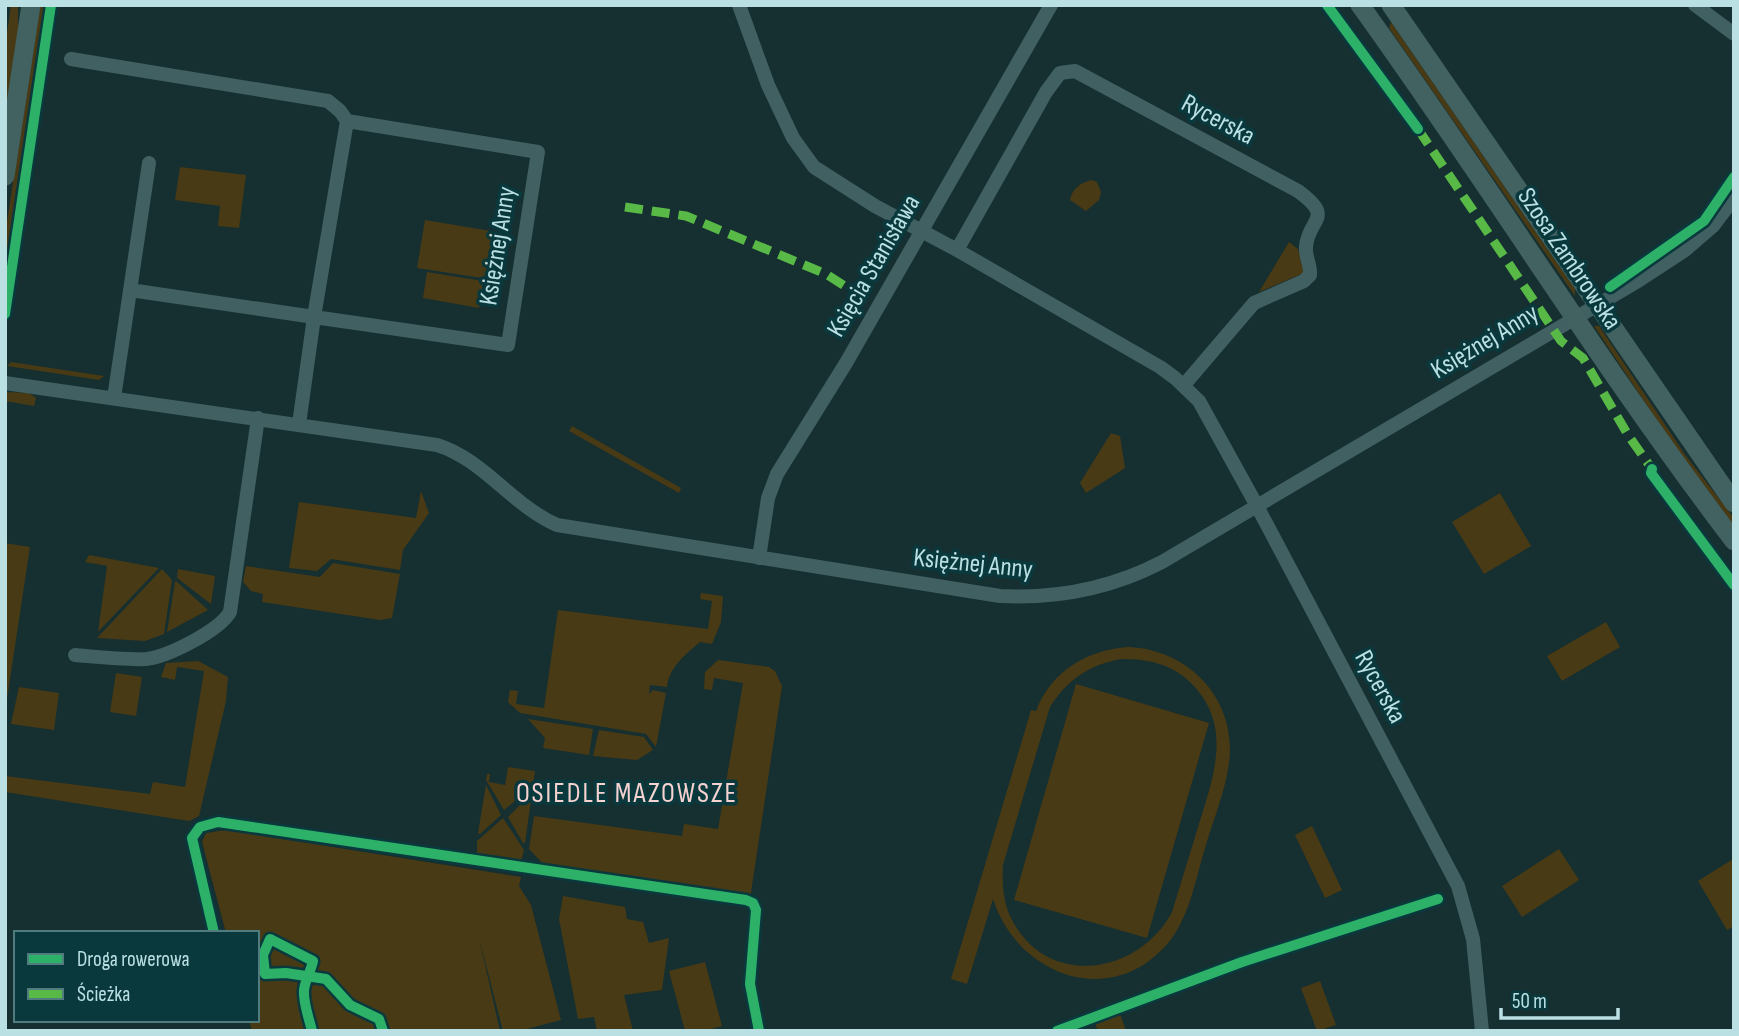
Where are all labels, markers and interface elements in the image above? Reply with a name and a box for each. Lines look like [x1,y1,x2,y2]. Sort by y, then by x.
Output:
street label: Rycerska [1176,88,1260,152]
street label: Szosa Zambrowska [1510,182,1628,336]
street label: Księżnej Anny [473,184,523,308]
street label: Księcia Stanisława [821,189,927,343]
street label: Księżnej Anny [1426,298,1544,386]
street label: Księżnej Anny [912,542,1034,586]
street label: Rycerska [1347,645,1413,729]
district label: OSIEDLE MAZOWSZE [516,777,738,810]
legend [14,931,259,1022]
text: Droga rowerowa [77,947,190,972]
scale bar [1501,976,1618,1020]
text: Ścieżka [77,982,130,1007]
text: 50 m [1512,989,1547,1014]

